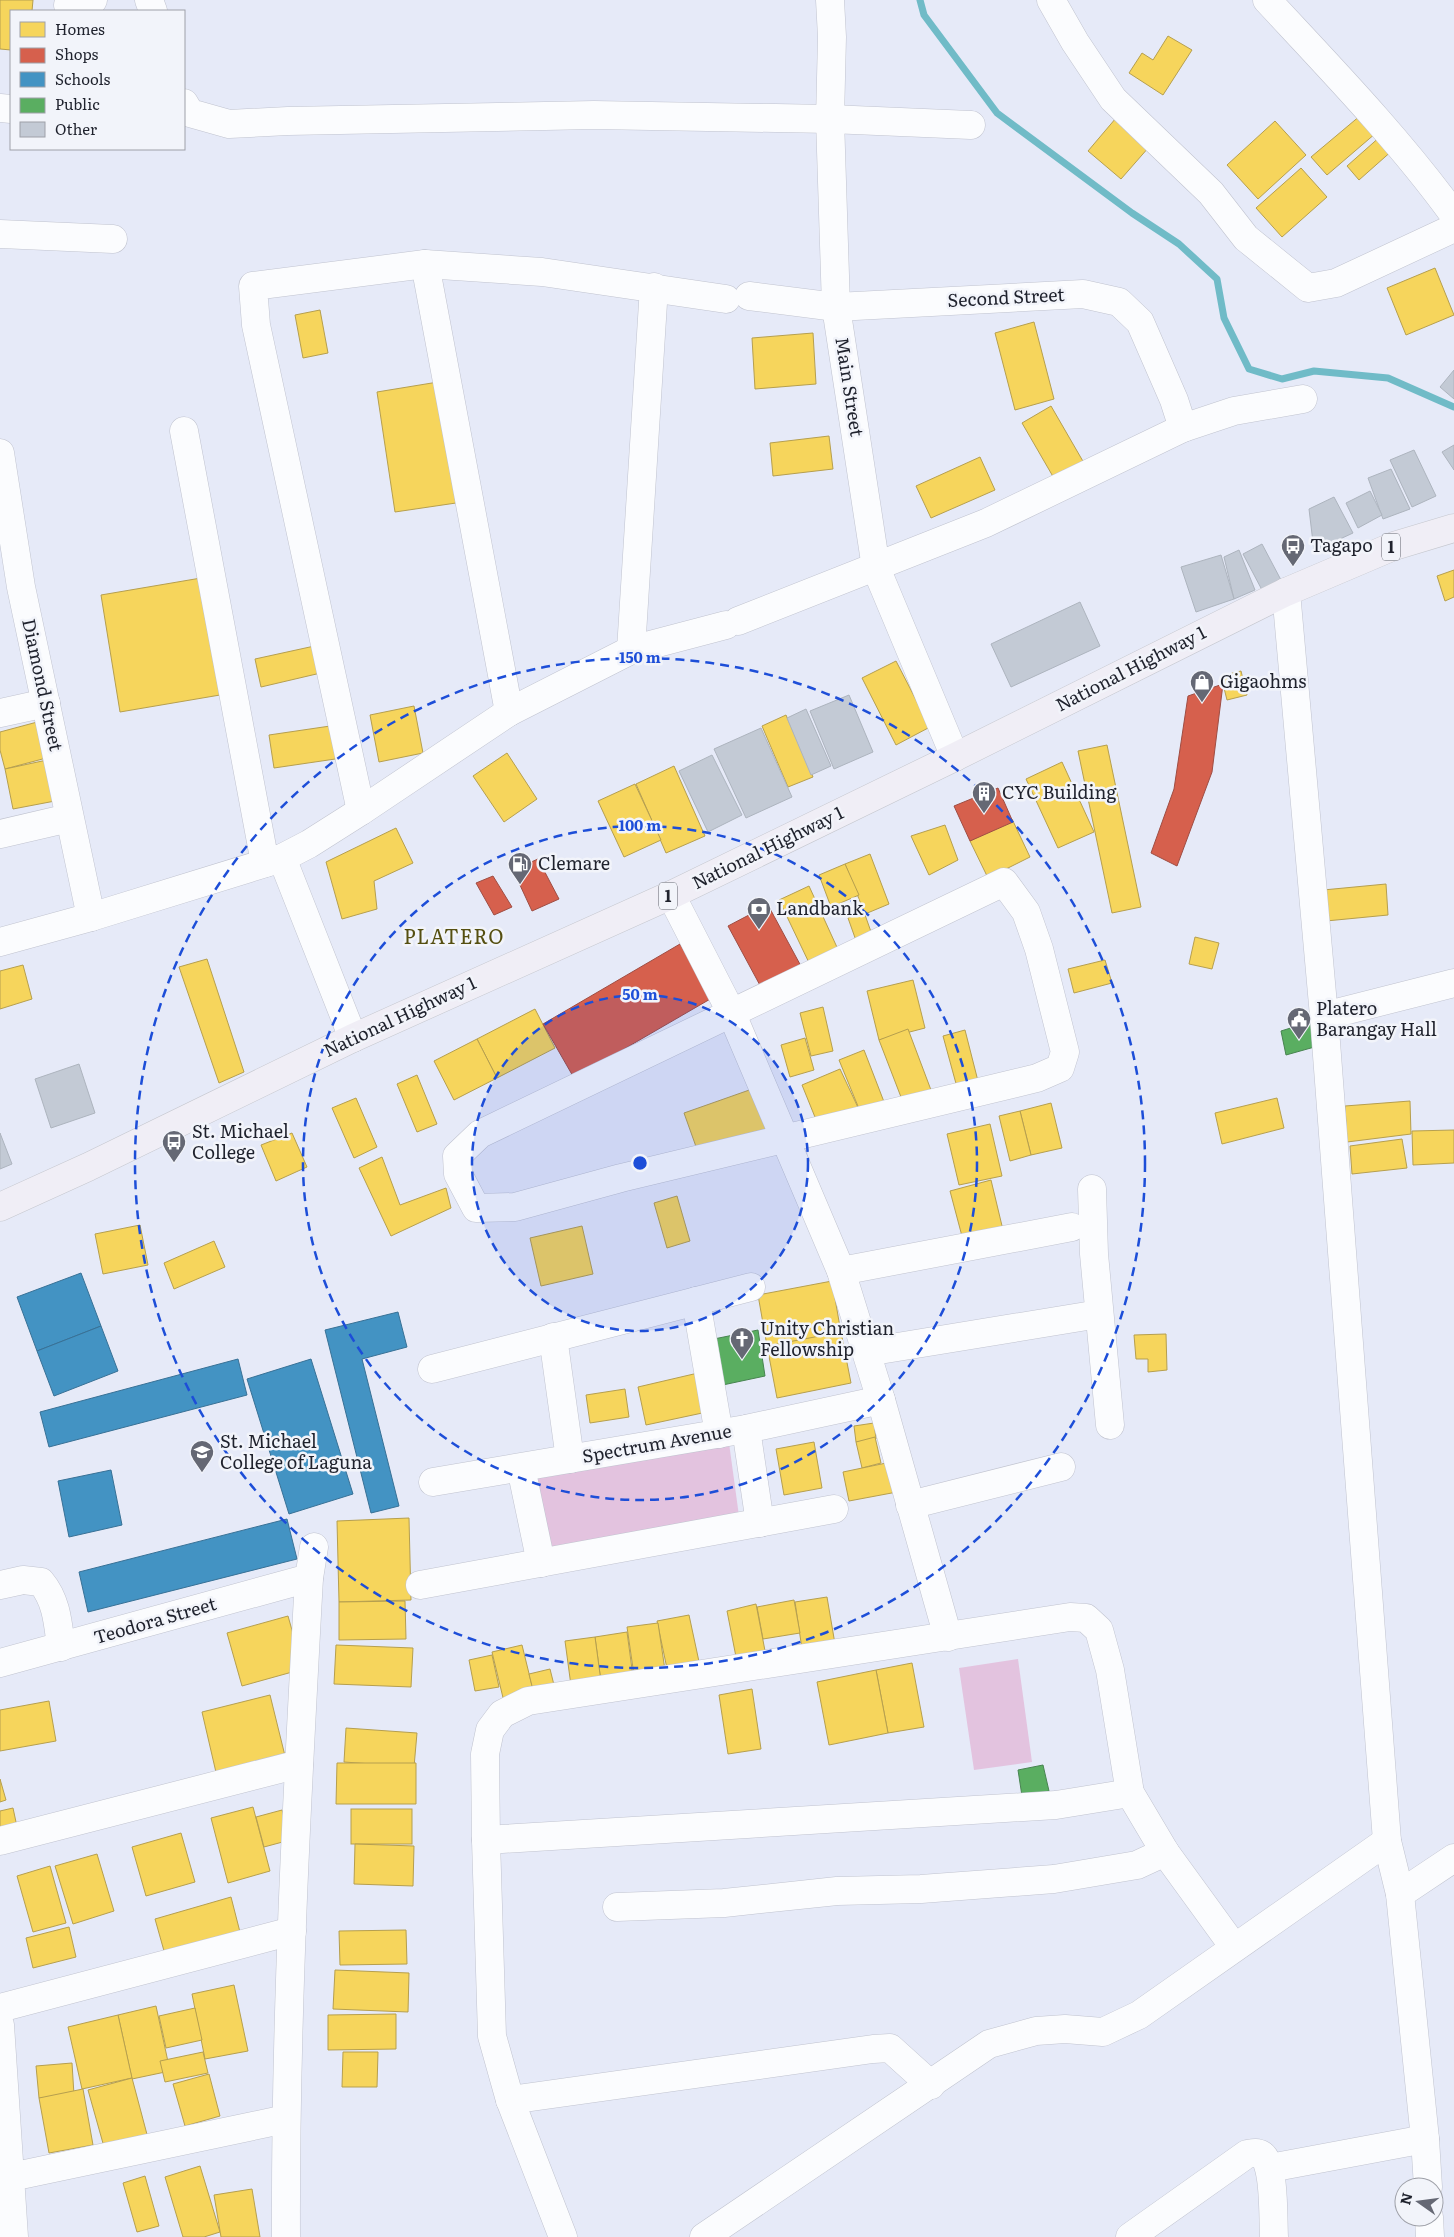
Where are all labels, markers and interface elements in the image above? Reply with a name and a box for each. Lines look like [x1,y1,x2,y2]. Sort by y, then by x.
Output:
legend [10,10,185,150]
text: Homes [55,17,105,40]
text: Shops [55,42,98,65]
text: Schools [55,67,111,90]
text: Public [55,92,100,115]
text: Other [55,117,97,140]
street label: Second Street [947,280,1066,313]
street label: Main Street [829,335,872,439]
place label: Tagapo [1310,531,1373,558]
bus stop icon: Tagapo [1280,533,1306,567]
road number: 1 [1382,534,1400,560]
street label: Diamond Street [16,616,71,754]
street label: National Highway 1 [1050,618,1210,717]
text: 150 m [619,645,661,668]
place label: Gigaohms [1220,667,1306,694]
shop icon: Gigaohms [1189,669,1215,703]
place label: CYC Building [1002,778,1117,805]
building icon: CYC Building [971,780,997,814]
street label: National Highway 1 [687,798,848,895]
text: 100 m [619,813,661,836]
place label: Clemare [538,849,610,876]
fuel station icon: Clemare [507,851,533,885]
road number: 1 [659,882,677,909]
place label: Landbank [776,894,864,921]
bank icon: Landbank [746,896,772,930]
district label: PLATERO [404,920,504,950]
street label: National Highway 1 [319,968,480,1063]
text: 50 m [622,982,658,1005]
place label: Platero Barangay Hall [1316,994,1437,1042]
public building icon: Platero Barangay Hall [1286,1006,1312,1040]
place label: St. Michael College [192,1117,289,1165]
bus stop icon: St. Michael College [161,1129,187,1163]
centre of rings [631,1154,649,1172]
place label: Unity Christian Fellowship [760,1314,894,1362]
church icon: Unity Christian Fellowship [729,1326,755,1360]
street label: Spectrum Avenue [580,1416,734,1469]
place label: St. Michael College of Laguna [220,1427,372,1475]
school or university icon: St. Michael College of Laguna [189,1439,215,1473]
street label: Teodora Street [90,1589,220,1650]
north arrow [1394,2177,1444,2227]
text: N [1394,2190,1417,2207]

